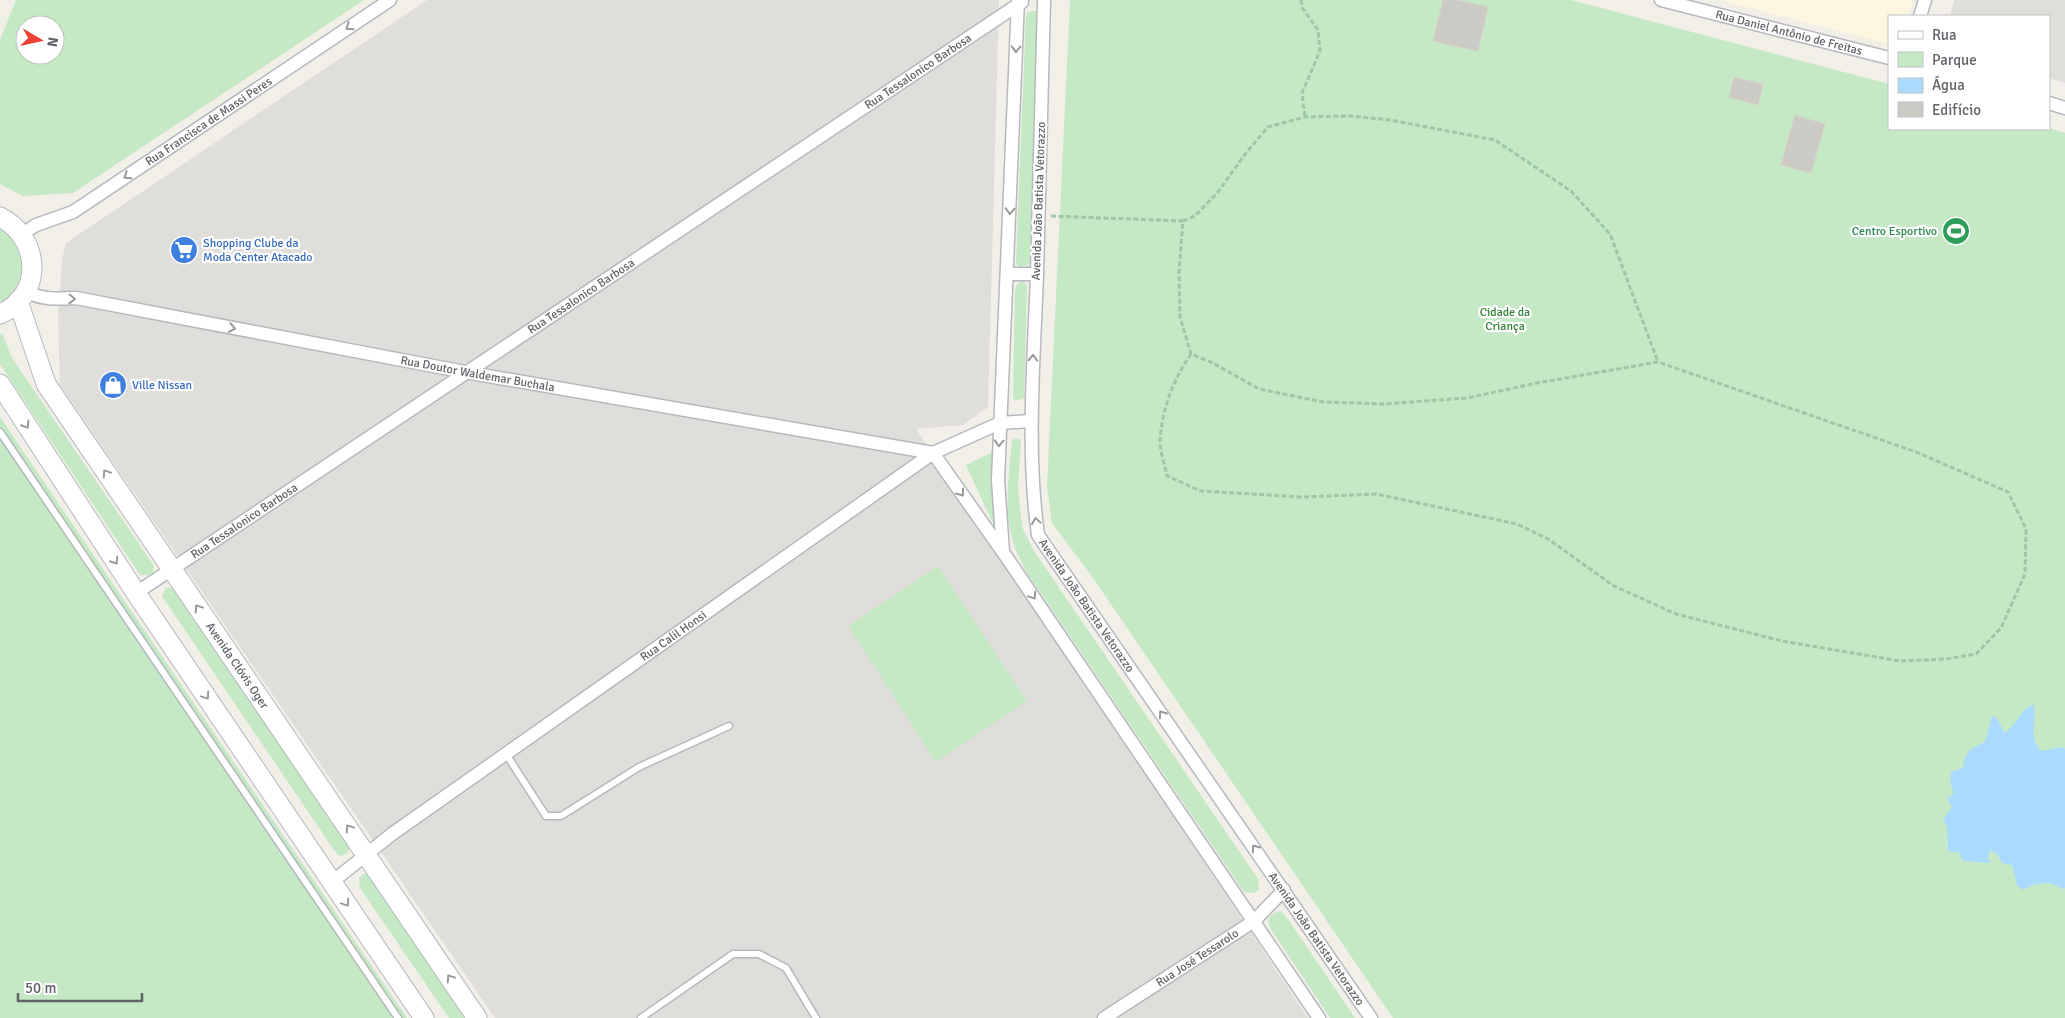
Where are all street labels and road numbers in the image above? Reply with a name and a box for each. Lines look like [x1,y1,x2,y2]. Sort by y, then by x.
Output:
street label: Rua Daniel Antônio de Freitas [1714,7,1864,58]
street label: Rua Tessalonico Barbosa [862,30,974,112]
street label: Rua Francisca de Massi Peres [142,74,275,169]
street label: Avenida João Batista Vetorazzo [1029,121,1049,281]
street label: Rua Tessalonico Barbosa [525,255,637,337]
street label: Rua Doutor Waldemar Buchala [399,352,556,395]
street label: Rua Tessalonico Barbosa [188,480,301,562]
street label: Avenida João Batista Vetorazzo [1035,536,1138,675]
street label: Rua Calil Honsi [637,607,710,664]
street label: Avenida Clóvis Oger [203,619,272,712]
street label: Avenida João Batista Vetorazzo [1265,869,1368,1009]
street label: Rua José Tessarolo [1153,926,1241,990]

